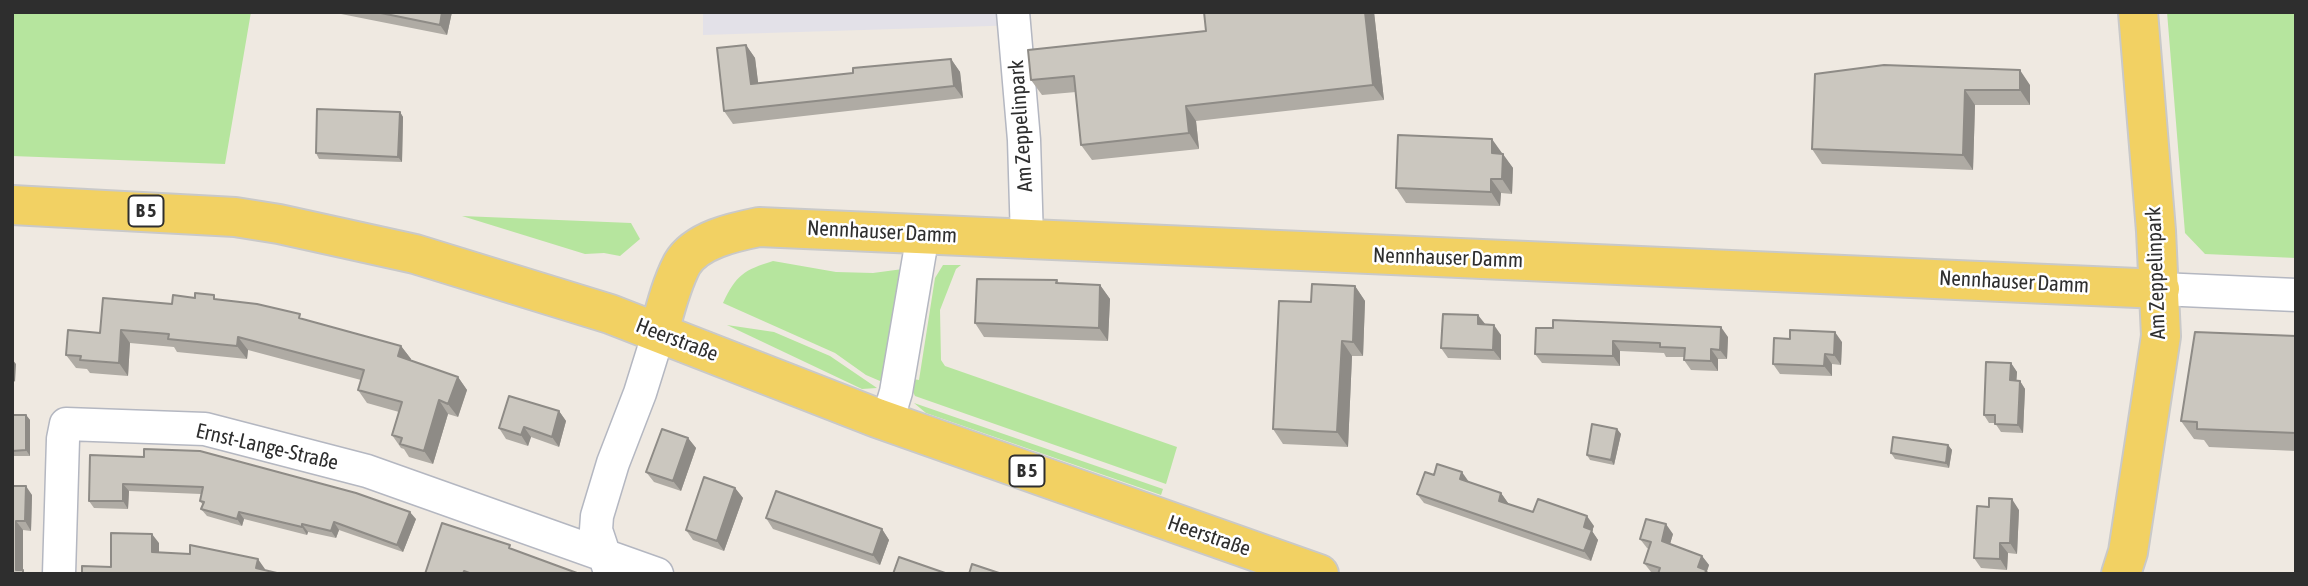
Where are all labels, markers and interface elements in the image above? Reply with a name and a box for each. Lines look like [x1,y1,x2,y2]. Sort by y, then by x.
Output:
street label: Am Zeppelinpark [1004,59,1038,193]
road number: B 5 [128,196,164,226]
street label: Am Zeppelinpark [2141,206,2171,340]
street label: Nennhauser Damm [806,215,958,249]
street label: Nennhauser Damm [1373,243,1523,273]
street label: Nennhauser Damm [1938,265,2090,299]
street label: Heerstraße [632,313,722,367]
street label: Ernst-Lange-Straße [193,418,341,476]
road number: B 5 [1010,456,1044,486]
street label: Heerstraße [1164,510,1254,562]

